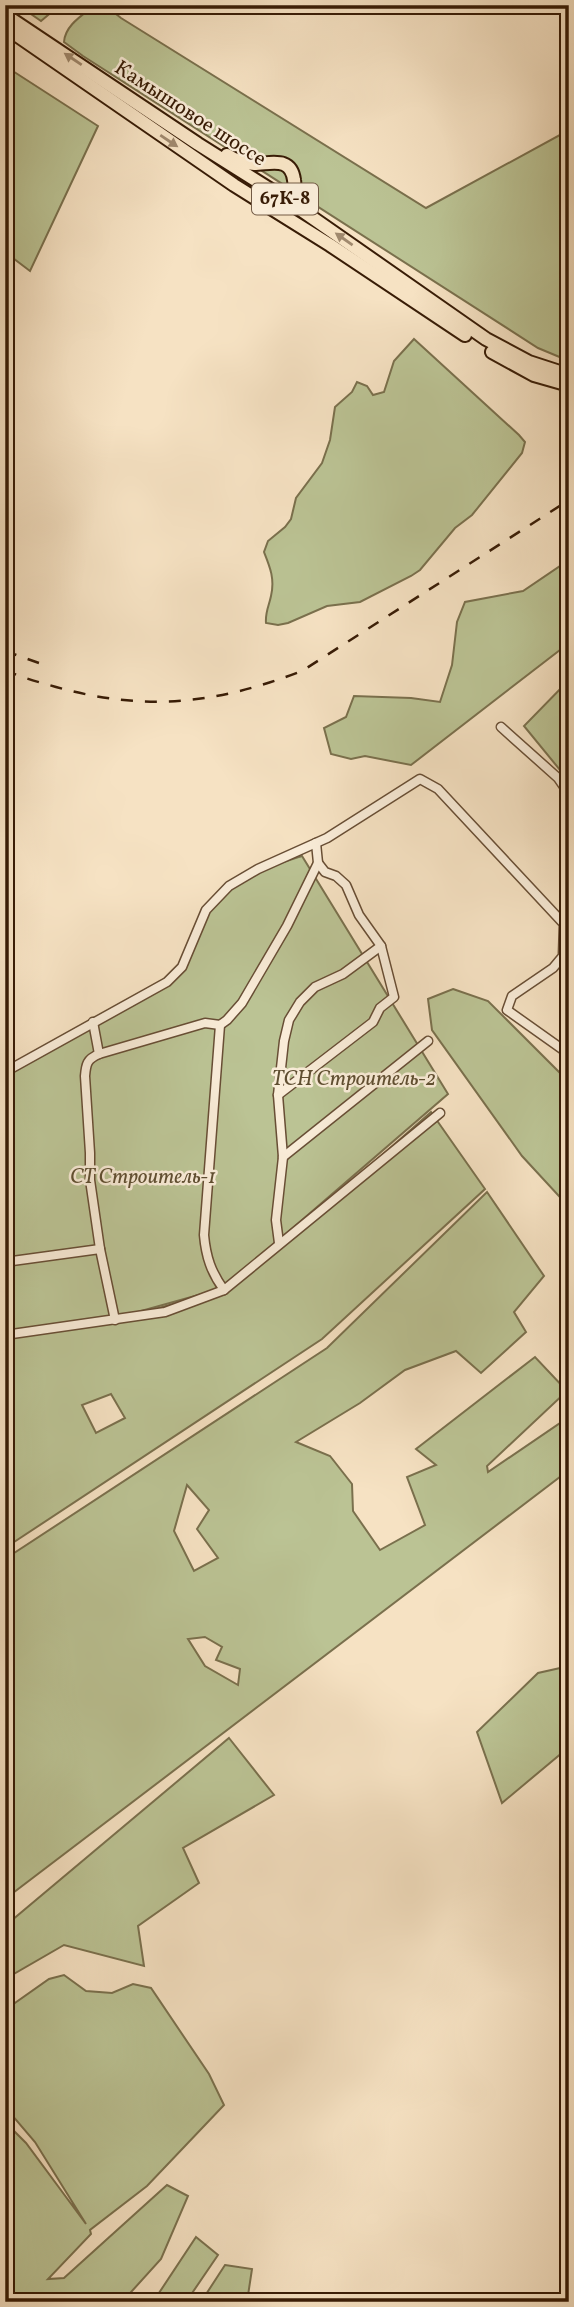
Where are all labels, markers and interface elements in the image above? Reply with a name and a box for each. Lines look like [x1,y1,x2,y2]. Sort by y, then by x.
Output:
one-way arrow [64,52,82,66]
street label: Камышовое шоссе [108,54,272,174]
one-way arrow [159,134,178,147]
road number: 67К-8 [252,183,318,214]
one-way arrow [335,232,353,246]
park label: ТСН Строитель-2 [272,1065,436,1094]
park label: СТ Строитель-1 [70,1163,216,1192]

